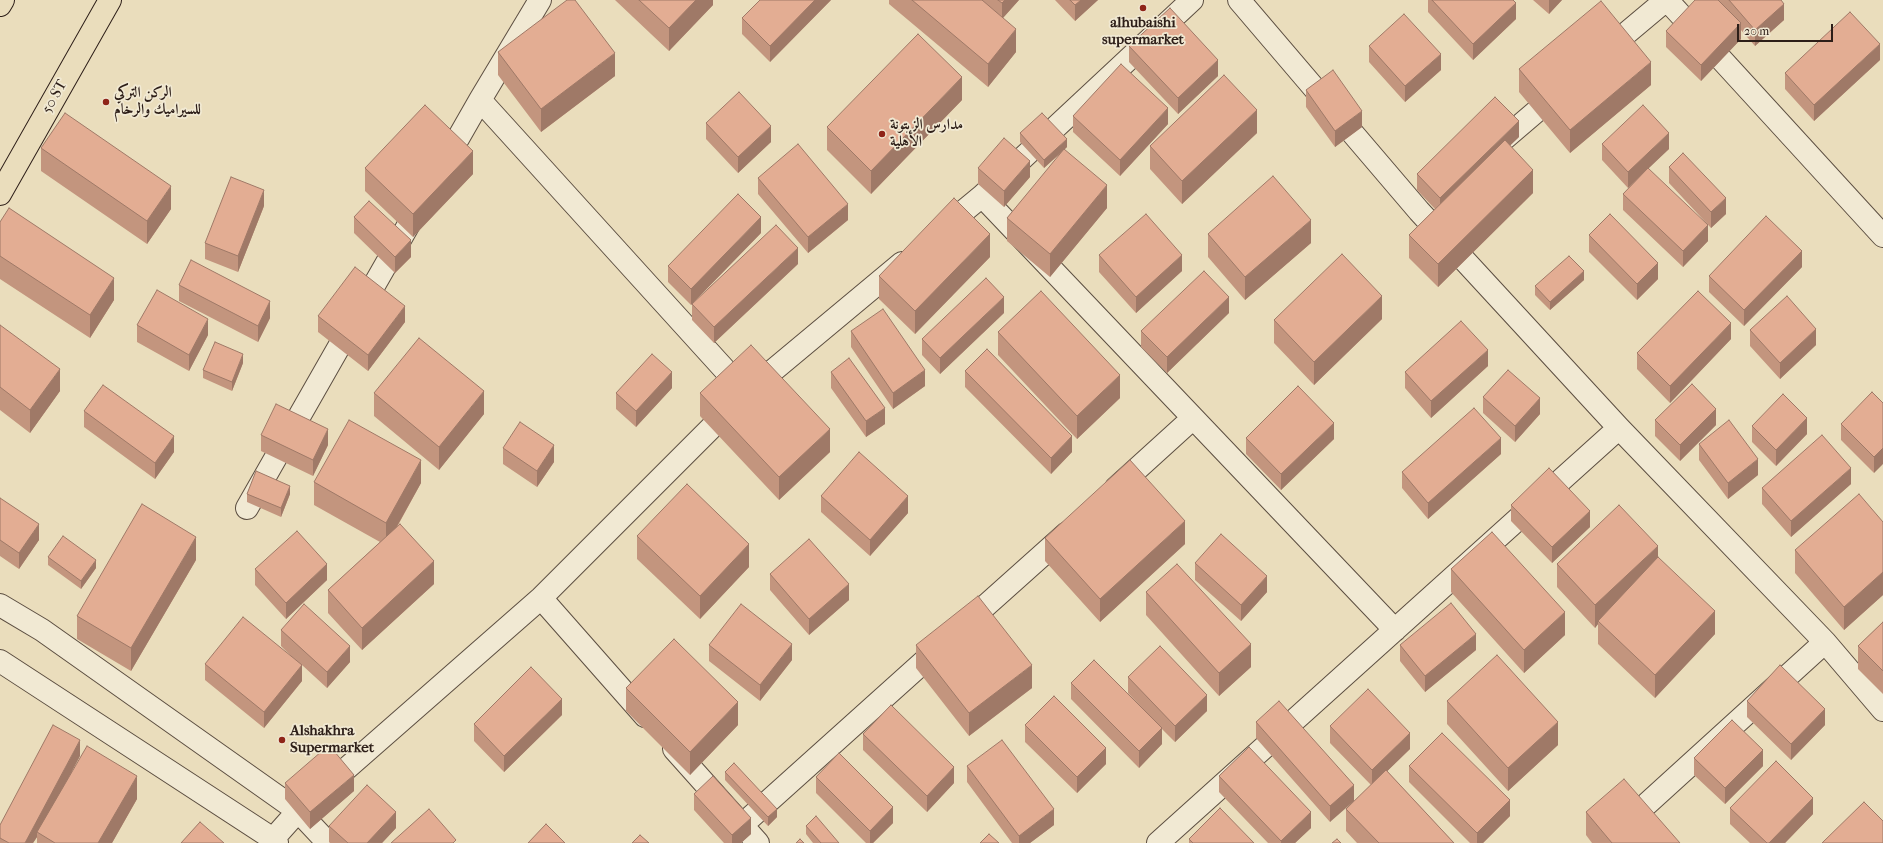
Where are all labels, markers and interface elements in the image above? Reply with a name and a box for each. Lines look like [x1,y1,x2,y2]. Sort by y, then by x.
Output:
marker: alhubaishi supermarket [1138,3,1148,13]
place label: alhubaishi supermarket [1102,14,1184,49]
scale bar [1739,16,1835,42]
text: 20 m [1744,24,1769,38]
street label: 50 ST [38,77,72,117]
place label: الركن التركي للسيراميك والرخام [114,84,201,119]
marker: الركن التركي للسيراميك والرخام [101,97,111,107]
place label: مدارس الزيتونة الأهلية [890,116,963,151]
marker: مدارس الزيتونة الأهلية [877,129,887,139]
place label: Alshakhra Supermarket [290,722,374,757]
marker: Alshakhra Supermarket [277,735,287,745]

